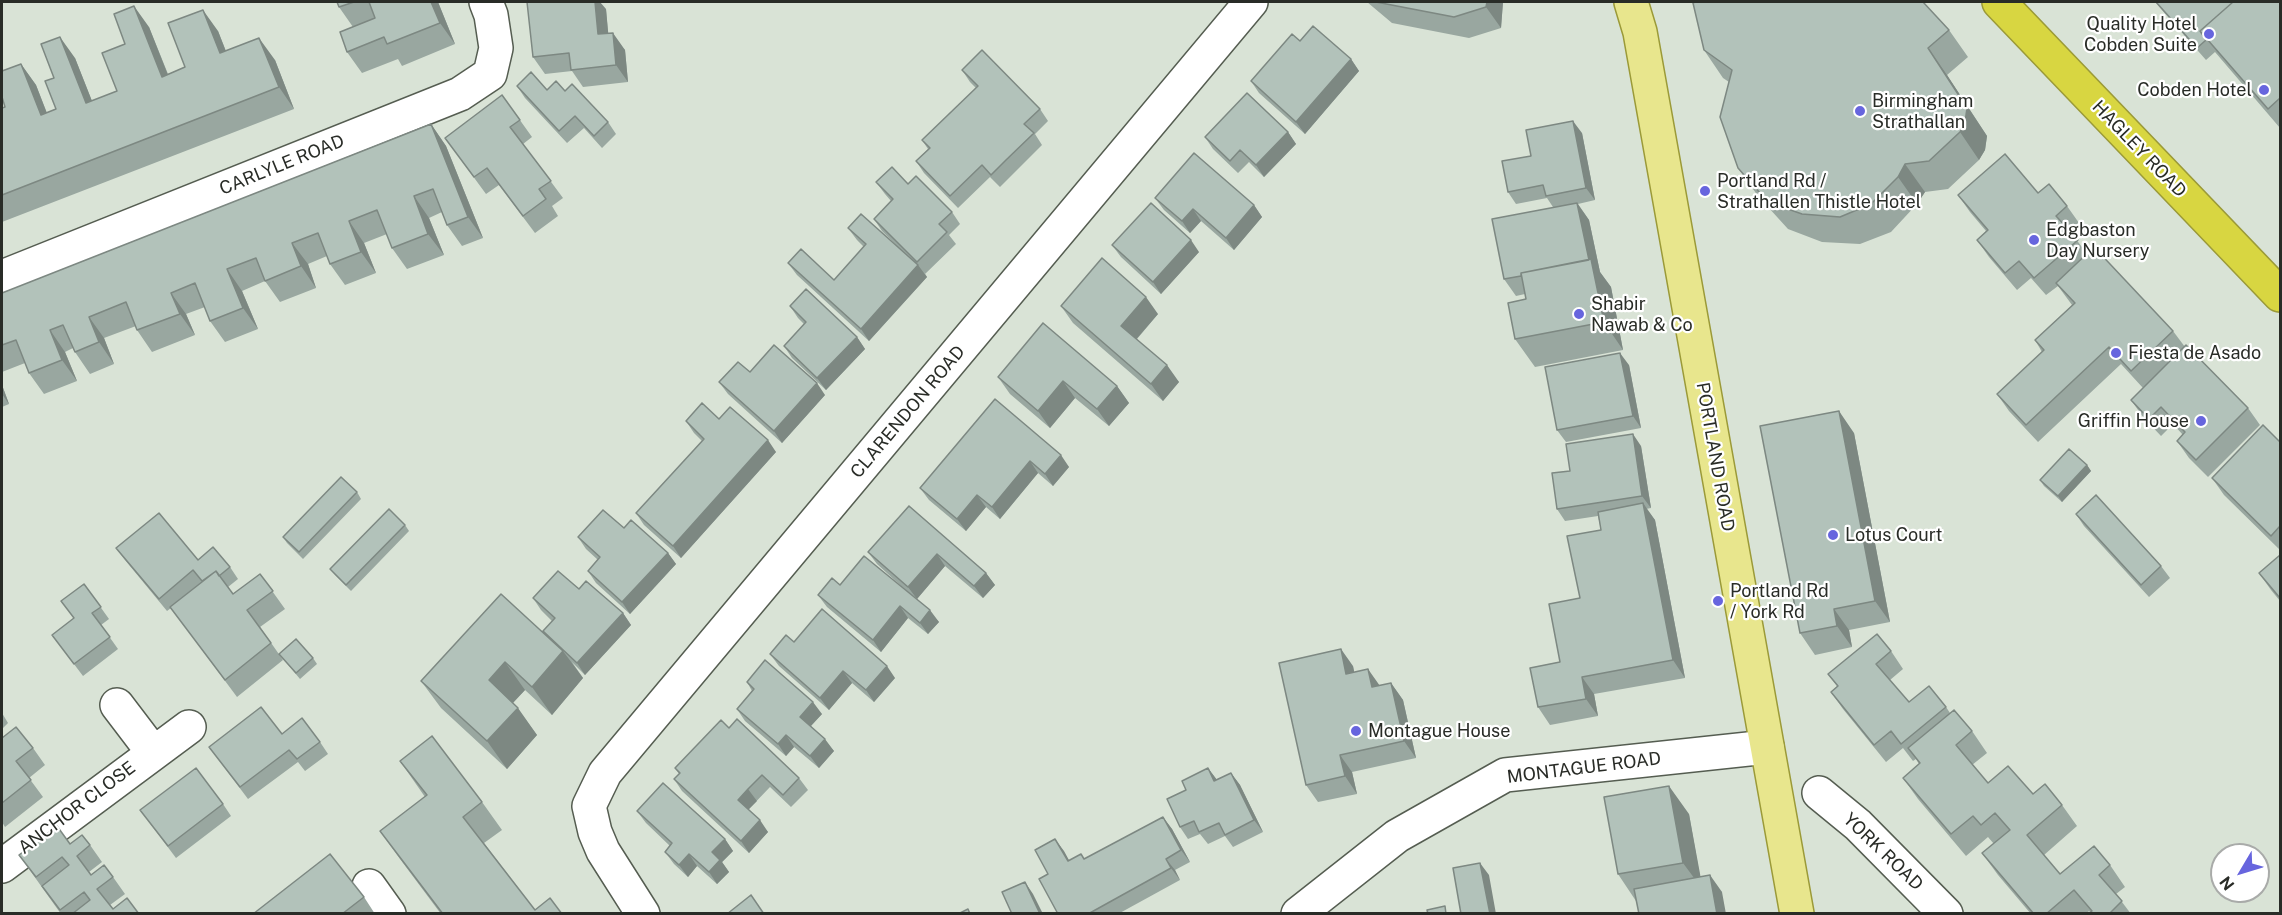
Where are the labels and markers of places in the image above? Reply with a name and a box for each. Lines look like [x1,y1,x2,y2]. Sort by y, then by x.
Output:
place label: Quality Hotel Cobden Suite [2084,13,2197,56]
marker: Quality Hotel Cobden Suite [2202,27,2216,41]
place label: Cobden Hotel [2137,79,2252,101]
marker: Cobden Hotel [2257,83,2271,97]
place label: Birmingham Strathallan [1872,90,1973,132]
marker: Birmingham Strathallan [1853,104,1867,118]
place label: Portland Rd / Strathallen Thistle Hotel [1717,170,1921,213]
marker: Portland Rd / Strathallen Thistle Hotel [1698,184,1712,198]
place label: Edgbaston Day Nursery [2046,219,2149,262]
marker: Edgbaston Day Nursery [2027,233,2041,247]
place label: Shabir Nawab & Co [1591,293,1693,336]
marker: Shabir Nawab & Co [1572,307,1586,321]
place label: Fiesta de Asado [2128,342,2261,364]
marker: Fiesta de Asado [2109,346,2123,360]
place label: Griffin House [2078,410,2189,432]
marker: Griffin House [2194,414,2208,428]
place label: Lotus Court [1845,524,1943,546]
marker: Lotus Court [1826,528,1840,542]
place label: Portland Rd / York Rd [1730,580,1829,622]
marker: Portland Rd / York Rd [1711,594,1725,608]
place label: Montague House [1368,720,1510,742]
marker: Montague House [1349,724,1363,738]

